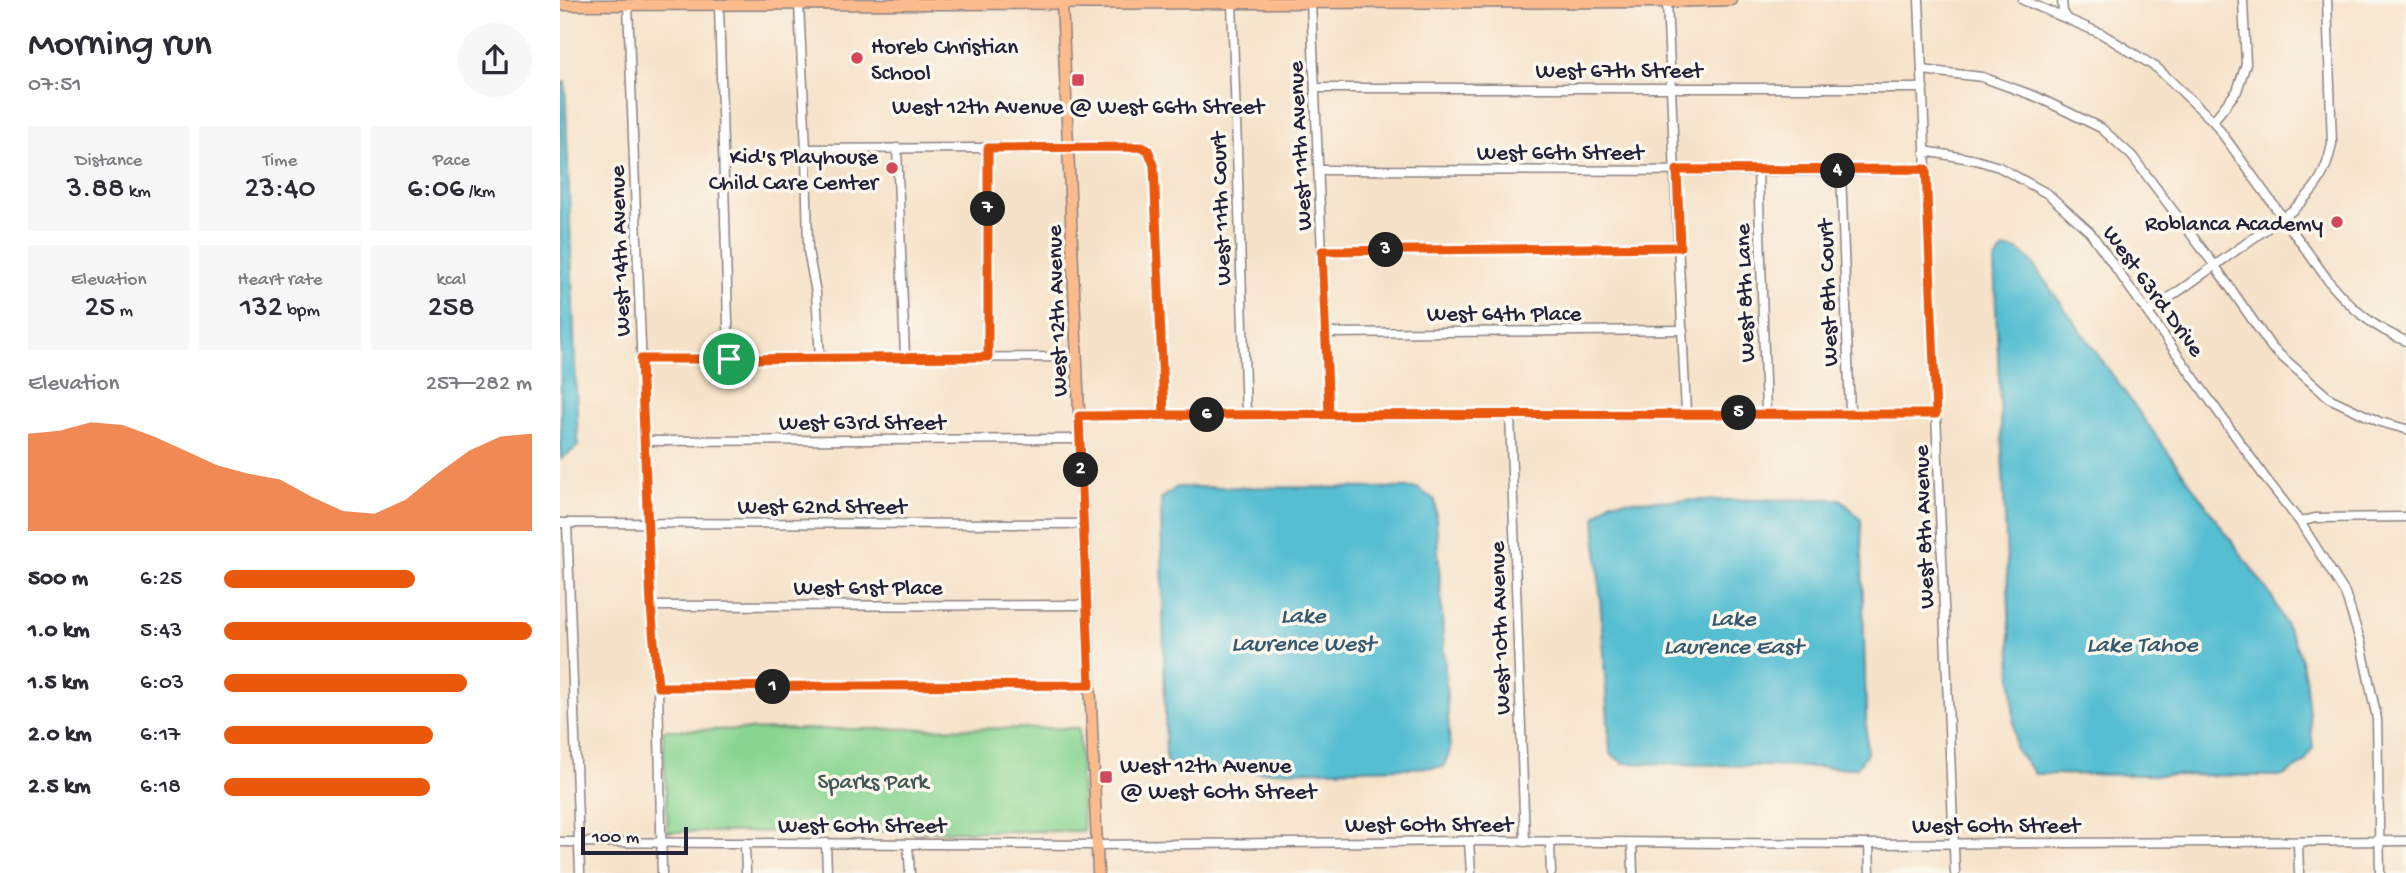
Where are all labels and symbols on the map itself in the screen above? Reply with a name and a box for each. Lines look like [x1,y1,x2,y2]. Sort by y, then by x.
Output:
place label: Horeb Christian School [871,35,1018,88]
marker: Horeb Christian School [849,50,865,66]
street label: West 11th Avenue [1284,59,1319,231]
street label: West 67th Street [1536,59,1704,86]
marker: West 12th Avenue @ West 66th Street [1070,72,1086,88]
place label: West 12th Avenue @ West 66th Street [892,95,1266,122]
street label: West 11th Court [1206,130,1239,286]
street label: West 66th Street [1477,141,1645,168]
place label: Kid's Playhouse Child Care Center [709,145,880,198]
pin: 4 [1820,154,1856,188]
marker: Kid's Playhouse Child Care Center [884,160,900,176]
street label: West 14th Avenue [605,164,638,337]
pin: 7 [970,192,1006,227]
place label: Roblanca Academy [2145,212,2323,239]
marker: Roblanca Academy [2329,214,2345,230]
street label: West 8th Court [1813,217,1846,367]
street label: West 63rd Drive [2096,221,2209,364]
street label: West 8th Lane [1731,222,1762,363]
street label: West 12th Avenue [1042,224,1075,397]
pin: 3 [1368,232,1404,268]
street label: West 64th Place [1427,302,1582,329]
pin [699,329,759,389]
pin: 5 [1722,396,1756,430]
pin: 6 [1190,398,1224,432]
street label: West 63rd Street [779,411,947,438]
street label: West 8th Avenue [1909,443,1942,609]
pin: 2 [1064,452,1098,488]
street label: West 62nd Street [738,495,908,522]
street label: West 10th Avenue [1485,540,1518,715]
street label: West 61st Place [793,576,944,603]
water label: Lake Laurence West [1231,603,1379,660]
water label: Lake Laurence East [1664,606,1807,663]
water label: Lake Tahoe [2086,632,2199,661]
pin: 1 [756,670,790,704]
place label: West 12th Avenue @ West 60th Street [1120,754,1318,807]
marker: West 12th Avenue @ West 60th Street [1098,769,1114,785]
park label: Sparks Park [818,770,931,797]
street label: West 60th Street [1345,813,1515,840]
street label: West 60th Street [778,814,948,841]
street label: West 60th Street [1912,814,2082,841]
scale bar [581,824,688,856]

